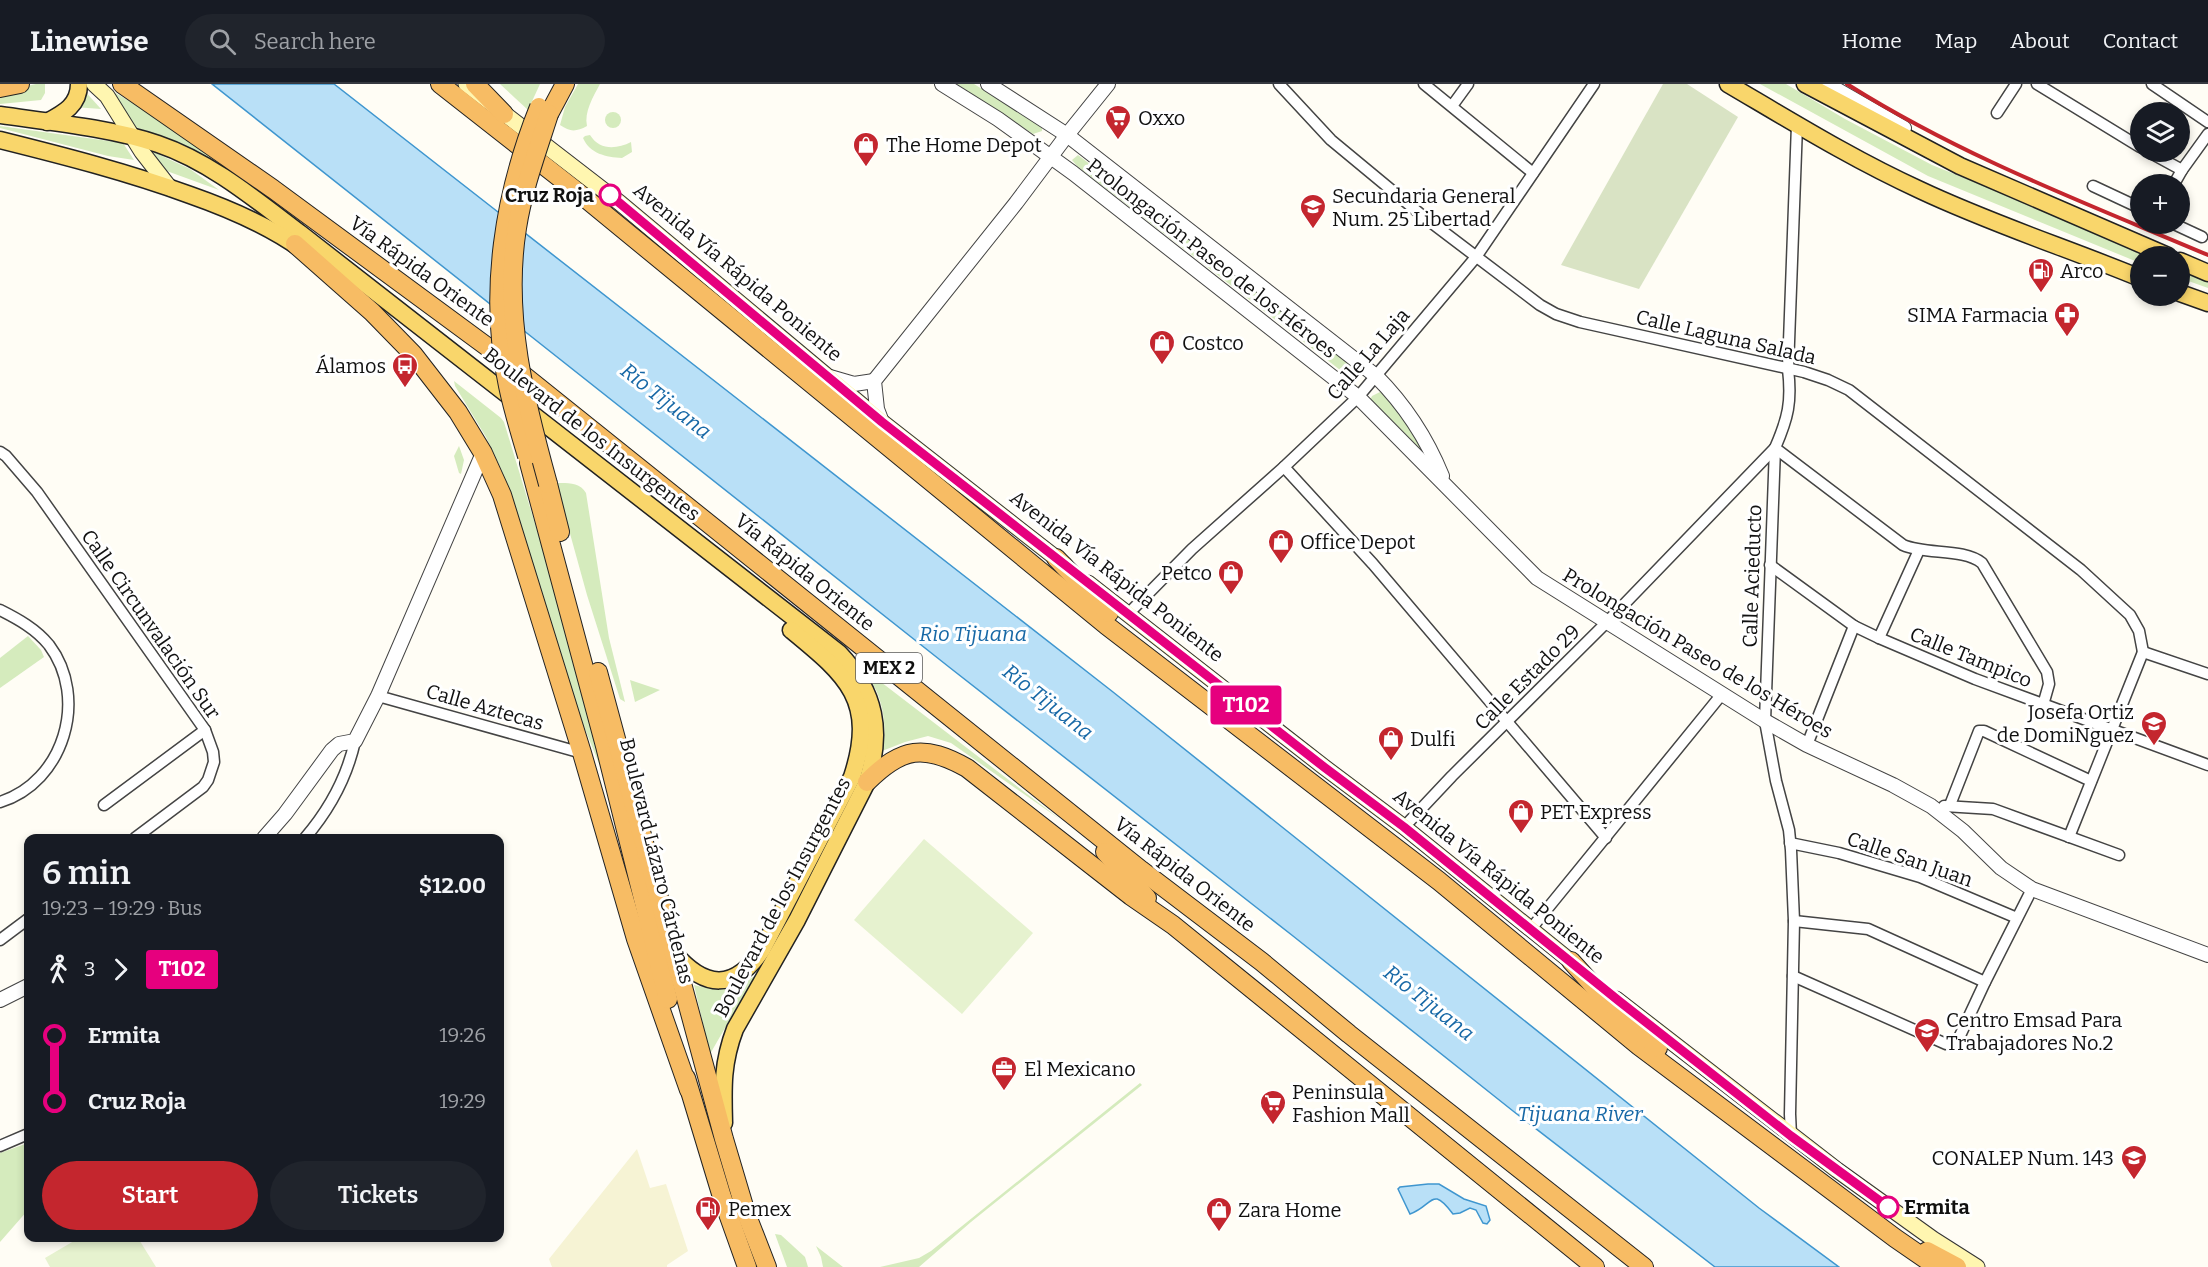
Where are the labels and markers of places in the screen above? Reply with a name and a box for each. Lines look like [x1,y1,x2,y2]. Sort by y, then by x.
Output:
supermarket icon: Oxxo [1103,103,1133,141]
place label: Oxxo [1138,106,1185,130]
shop icon: The Home Depot [851,130,881,168]
place label: The Home Depot [886,133,1042,157]
place label: Cruz Roja [505,183,594,207]
marker: Cruz Roja [599,184,621,206]
place label: Secundaria General Num. 25 Libertad [1332,184,1516,231]
school or university icon: Secundaria General Num. 25 Libertad [1298,192,1328,230]
fuel station icon: Arco [2026,256,2056,294]
place label: Arco [2060,259,2104,283]
pharmacy icon: SIMA Farmacia [2052,300,2082,338]
place label: SIMA Farmacia [1907,303,2048,327]
shop icon: Costco [1147,328,1177,366]
place label: Costco [1182,331,1244,355]
bus stop icon: Álamos [390,351,420,389]
place label: Álamos [316,354,386,378]
shop icon: Office Depot [1266,527,1296,565]
place label: Office Depot [1300,530,1416,554]
shop icon: Petco [1216,558,1246,596]
place label: Petco [1161,561,1212,585]
place label: Josefa Ortiz de DomiNguez [1997,700,2134,747]
school or university icon: Josefa Ortiz de DomiNguez [2139,709,2169,747]
shop icon: Dulfi [1376,724,1406,762]
place label: Dulfi [1410,727,1455,751]
shop icon: PET Express [1506,797,1536,835]
place label: PET Express [1540,800,1652,824]
place label: Centro Emsad Para Trabajadores No.2 [1946,1008,2122,1056]
school or university icon: Centro Emsad Para Trabajadores No.2 [1912,1016,1942,1054]
office icon: El Mexicano [989,1054,1019,1092]
place label: El Mexicano [1024,1057,1136,1081]
place label: Peninsula Fashion Mall [1292,1080,1410,1127]
supermarket icon: Peninsula Fashion Mall [1258,1088,1288,1126]
school or university icon: CONALEP Num. 143 [2119,1143,2149,1181]
place label: CONALEP Num. 143 [1932,1146,2114,1170]
fuel station icon: Pemex [693,1194,723,1232]
shop icon: Zara Home [1204,1195,1234,1233]
place label: Ermita [1904,1195,1970,1219]
marker: Ermita [1877,1196,1899,1218]
place label: Pemex [728,1197,791,1221]
place label: Zara Home [1238,1198,1342,1222]

